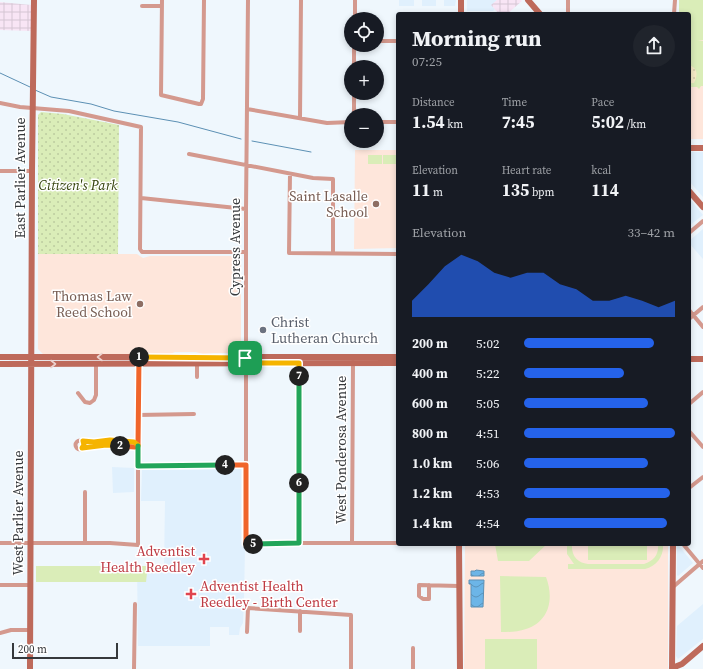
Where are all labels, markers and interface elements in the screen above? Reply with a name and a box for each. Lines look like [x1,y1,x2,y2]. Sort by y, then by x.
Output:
map controls [344,12,384,148]
button: locate [344,12,384,52]
text: Morning run [412,23,542,53]
button: share [633,25,675,67]
text: 07:25 [412,53,442,70]
button: + [344,60,384,100]
text: Distance [412,95,455,110]
text: Time [502,95,527,110]
text: Pace [591,95,614,110]
button: − [344,108,384,148]
text: 1.54 [412,110,445,134]
text: 7:45 [502,110,534,134]
text: 5:02 [591,110,624,134]
street label: East Parlier Avenue [10,117,30,239]
text: km [445,117,463,132]
text: /km [624,117,646,132]
text: Elevation [412,163,458,178]
text: Heart rate [502,163,551,178]
text: kcal [591,163,611,178]
park label: Citizen's Park [38,175,118,195]
text: 11 [412,178,430,202]
text: 135 [502,178,529,202]
text: 114 [591,178,619,202]
text: m [430,185,443,200]
text: bpm [529,185,554,200]
place label: Saint Lasalle School [289,186,368,222]
street label: Cypress Avenue [225,198,245,296]
marker: Saint Lasalle School [371,199,381,209]
text: Elevation [412,224,466,241]
text: 33–42 m [628,224,675,241]
place label: Thomas Law Reed School [52,286,132,322]
marker: Thomas Law Reed School [135,299,145,309]
place label: Christ Lutheran Church [271,312,378,348]
marker: Christ Lutheran Church [258,325,268,335]
text: 200 m [412,335,448,352]
text: 5:02 [476,335,499,352]
pin [228,341,262,375]
pin: 1 [129,347,149,367]
icon: arrive [234,347,256,369]
text: 1 [136,349,142,364]
one-way arrow [97,353,103,361]
one-way arrow [50,360,56,368]
text: 400 m [412,365,448,382]
text: 5:22 [476,365,499,382]
pin: 7 [289,366,309,386]
text: 7 [296,368,302,383]
street label: West Ponderosa Avenue [331,376,351,524]
text: 600 m [412,395,448,412]
text: 5:05 [476,395,499,412]
text: 800 m [412,425,448,442]
text: 4:51 [476,425,499,442]
pin: 2 [110,436,130,456]
text: 2 [117,438,123,453]
street label: West Parlier Avenue [8,450,28,576]
pin: 4 [215,455,235,475]
text: 1.0 km [412,455,452,472]
text: 5:06 [476,455,499,472]
text: 4 [222,457,228,472]
pin: 6 [289,473,309,493]
text: 6 [296,475,302,490]
text: 1.2 km [412,485,452,502]
text: 4:53 [476,485,499,502]
text: 1.4 km [412,515,452,532]
text: 4:54 [476,515,499,532]
pin: 5 [243,534,263,554]
text: 5 [250,536,256,551]
place label: Adventist Health Reedley [100,541,196,577]
marker: Adventist Health Reedley [198,553,210,565]
place label: Adventist Health Reedley - Birth Center [200,576,338,612]
marker: Adventist Health Reedley - Birth Center [185,588,197,600]
scale bar [12,641,118,660]
text: 200 m [18,642,47,657]

